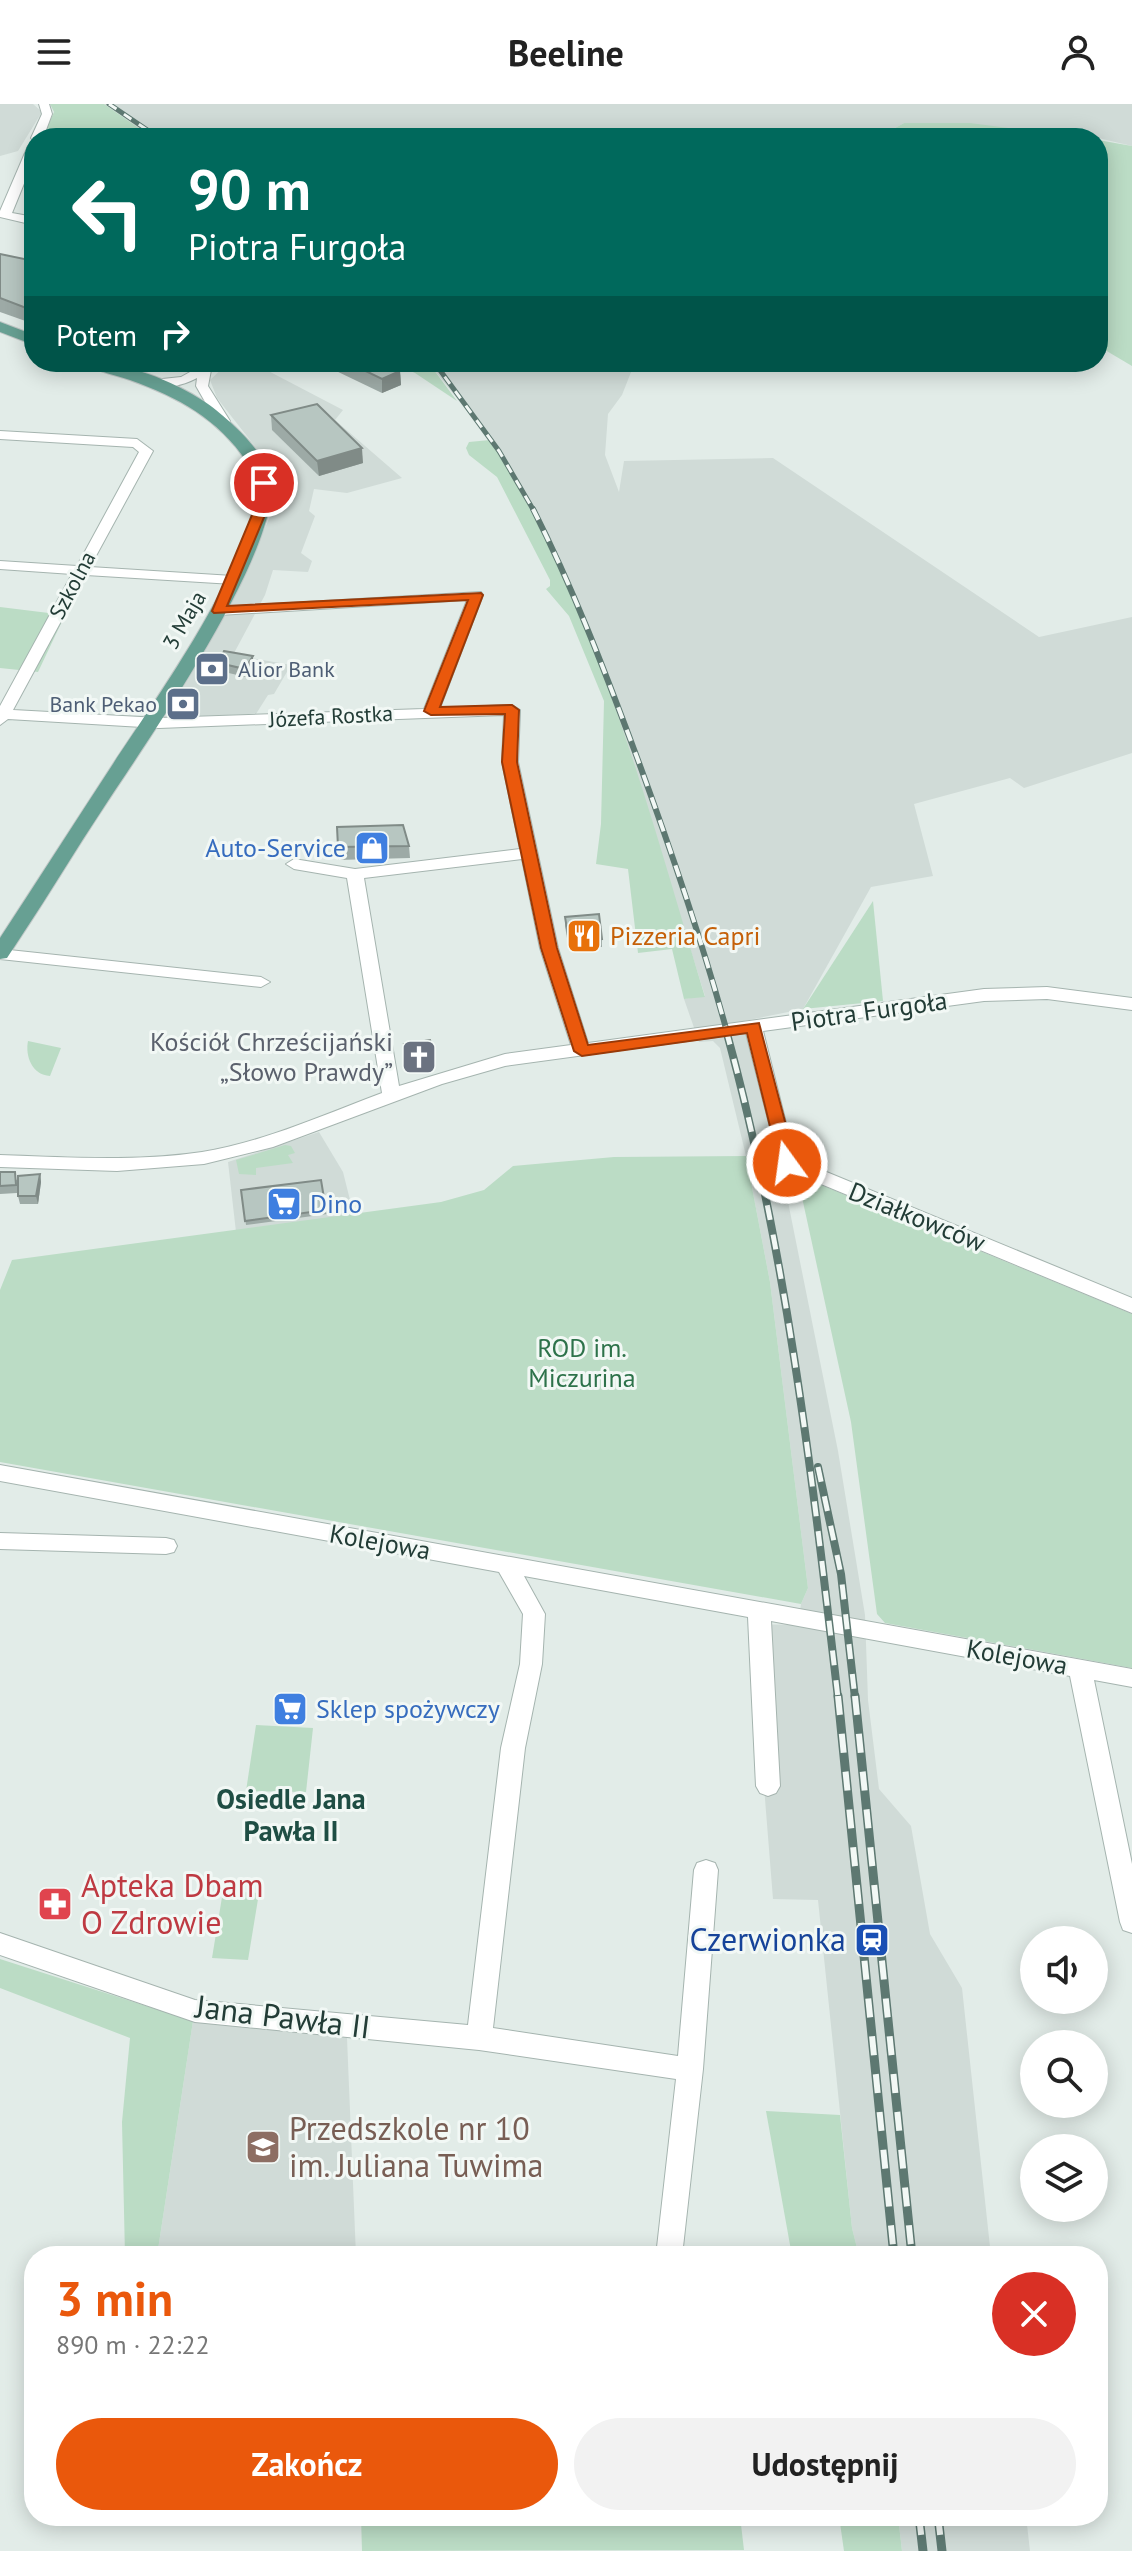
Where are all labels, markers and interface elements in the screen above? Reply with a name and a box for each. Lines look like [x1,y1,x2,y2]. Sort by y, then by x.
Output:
text: Beeline [508,29,624,76]
icon: menu [32,30,76,74]
icon: person [1056,30,1100,74]
text: 90 m [188,153,311,225]
icon: left [56,160,160,264]
text: Piotra Furgoła [188,223,406,270]
icon: right [153,312,197,356]
text: Potem [56,315,137,354]
pin [230,449,298,517]
icon: arrive [242,461,286,505]
street label: Szkolna [43,546,101,624]
street label: 3 Maja [156,586,212,654]
bank icon: Alior Bank [193,650,231,688]
place label: Alior Bank [238,655,335,683]
bank icon: Bank Pekao [164,685,202,723]
place label: Bank Pekao [50,690,157,718]
street label: Józefa Rostka [267,699,394,733]
shop icon: Auto-Service [353,829,391,867]
place label: Auto-Service [205,831,346,864]
restaurant icon: Pizzeria Capri [565,917,603,955]
place label: Pizzeria Capri [610,919,760,952]
street label: Piotra Furgoła [789,983,949,1038]
place label: Kościół Chrześcijański „Słowo Prawdy” [150,1025,393,1088]
church icon: Kościół Chrześcijański „Słowo Prawdy” [400,1038,438,1076]
position arrow [745,1121,829,1205]
street label: Działkowców [844,1174,990,1259]
supermarket icon: Dino [265,1185,303,1223]
place label: Dino [310,1187,362,1220]
park label: ROD im. Miczurina [528,1331,636,1394]
street label: Kolejowa [327,1516,433,1567]
street label: Kolejowa [964,1631,1070,1682]
supermarket icon: Sklep spożywczy [271,1690,309,1728]
place label: Sklep spożywczy [316,1692,500,1725]
district label: Osiedle Jana Pawła II [216,1780,366,1849]
place label: Apteka Dbam O Zdrowie [81,1864,264,1943]
pharmacy icon: Apteka Dbam O Zdrowie [36,1885,74,1923]
place label: Czerwionka [690,1918,846,1960]
station icon: Czerwionka [853,1921,891,1959]
map controls [1020,1926,1108,2222]
button: sound [1020,1926,1108,2014]
street label: Jana Pawła II [191,1984,373,2048]
button: search [1020,2030,1108,2118]
place label: Przedszkole nr 10 im. Juliana Tuwima [289,2107,543,2186]
school or university icon: Przedszkole nr 10 im. Juliana Tuwima [244,2128,282,2166]
button: layers [1020,2134,1108,2222]
text: 3 min [56,2267,173,2329]
button: close [992,2272,1076,2356]
text: 890 m · 22:22 [56,2328,210,2361]
button: Zakończ [56,2418,558,2510]
button: Udostępnij [574,2418,1076,2510]

